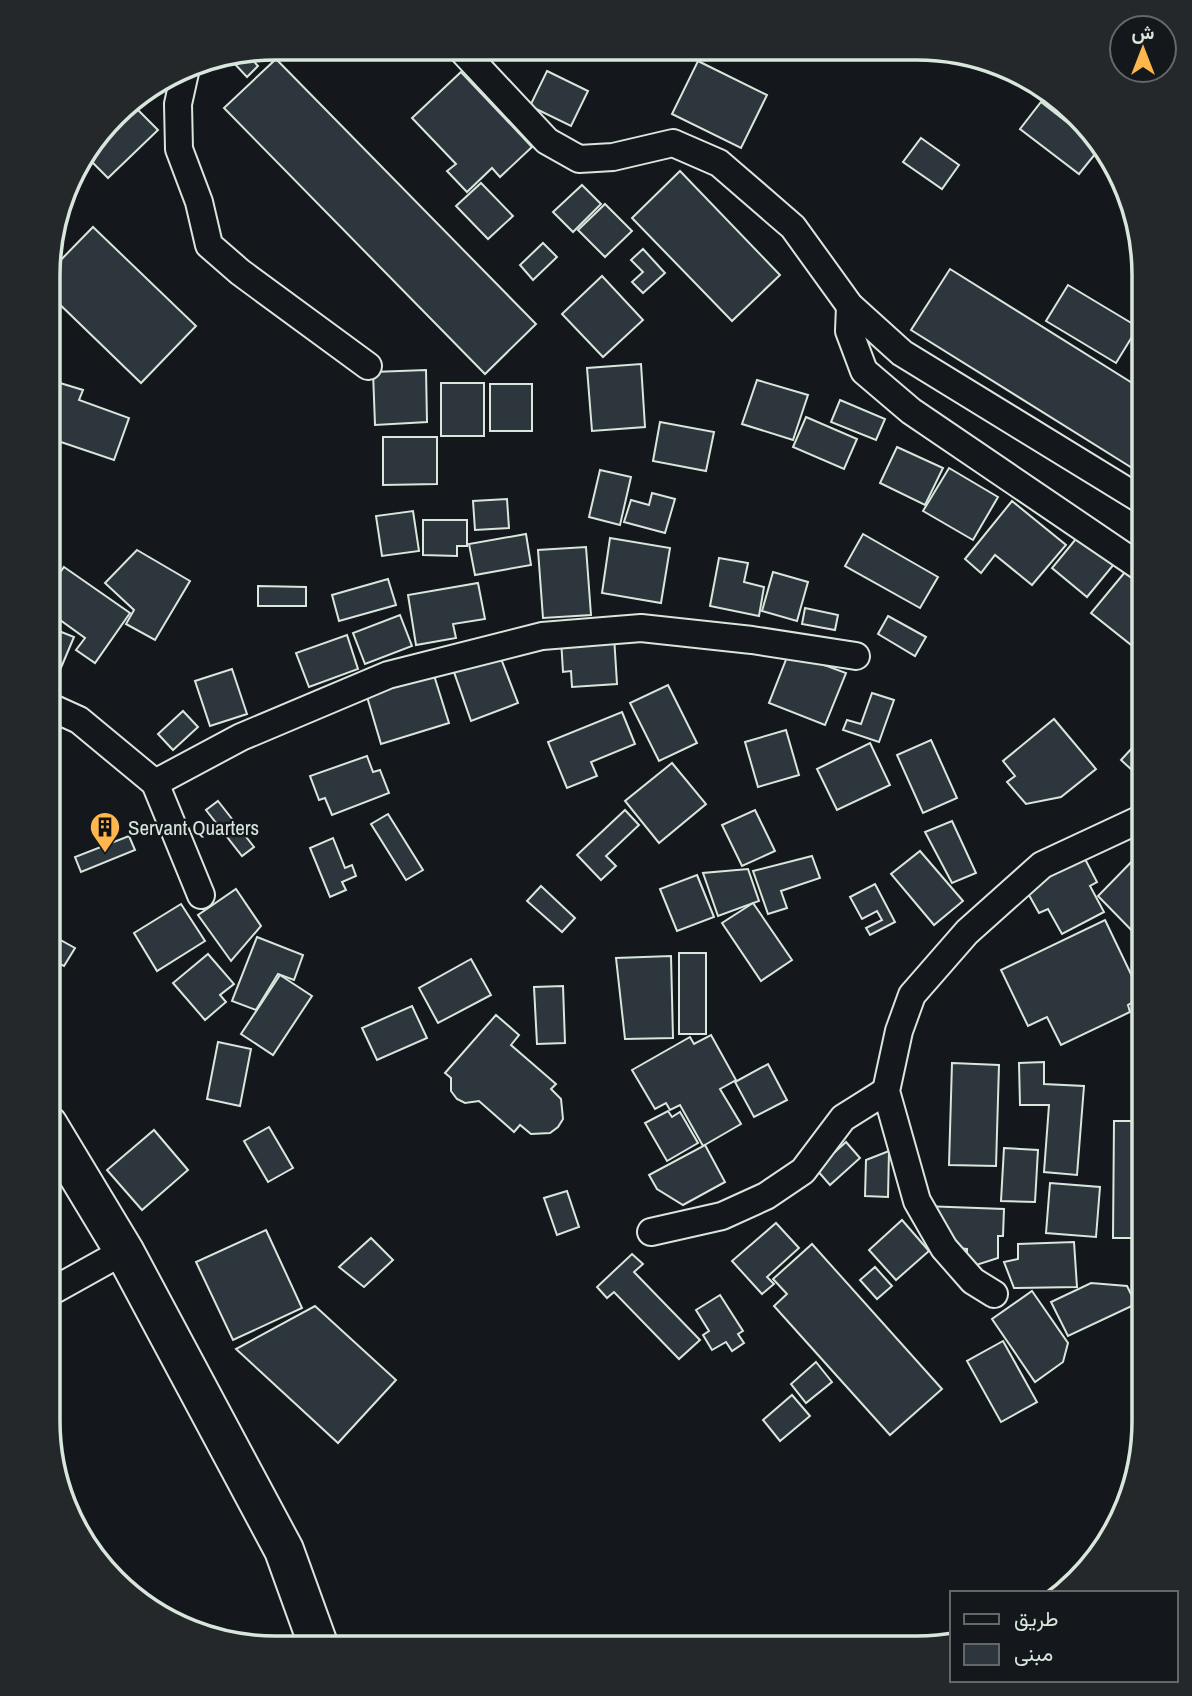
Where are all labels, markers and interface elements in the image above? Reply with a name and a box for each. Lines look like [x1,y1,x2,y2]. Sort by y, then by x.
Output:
north arrow [1108,14,1178,84]
text: ش [1132,19,1155,45]
building icon: Servant Quarters [88,810,122,854]
place label: Servant Quarters [128,813,259,842]
legend [950,1591,1178,1682]
text: طريق [1014,1604,1059,1633]
text: مبنى [1014,1639,1053,1668]

